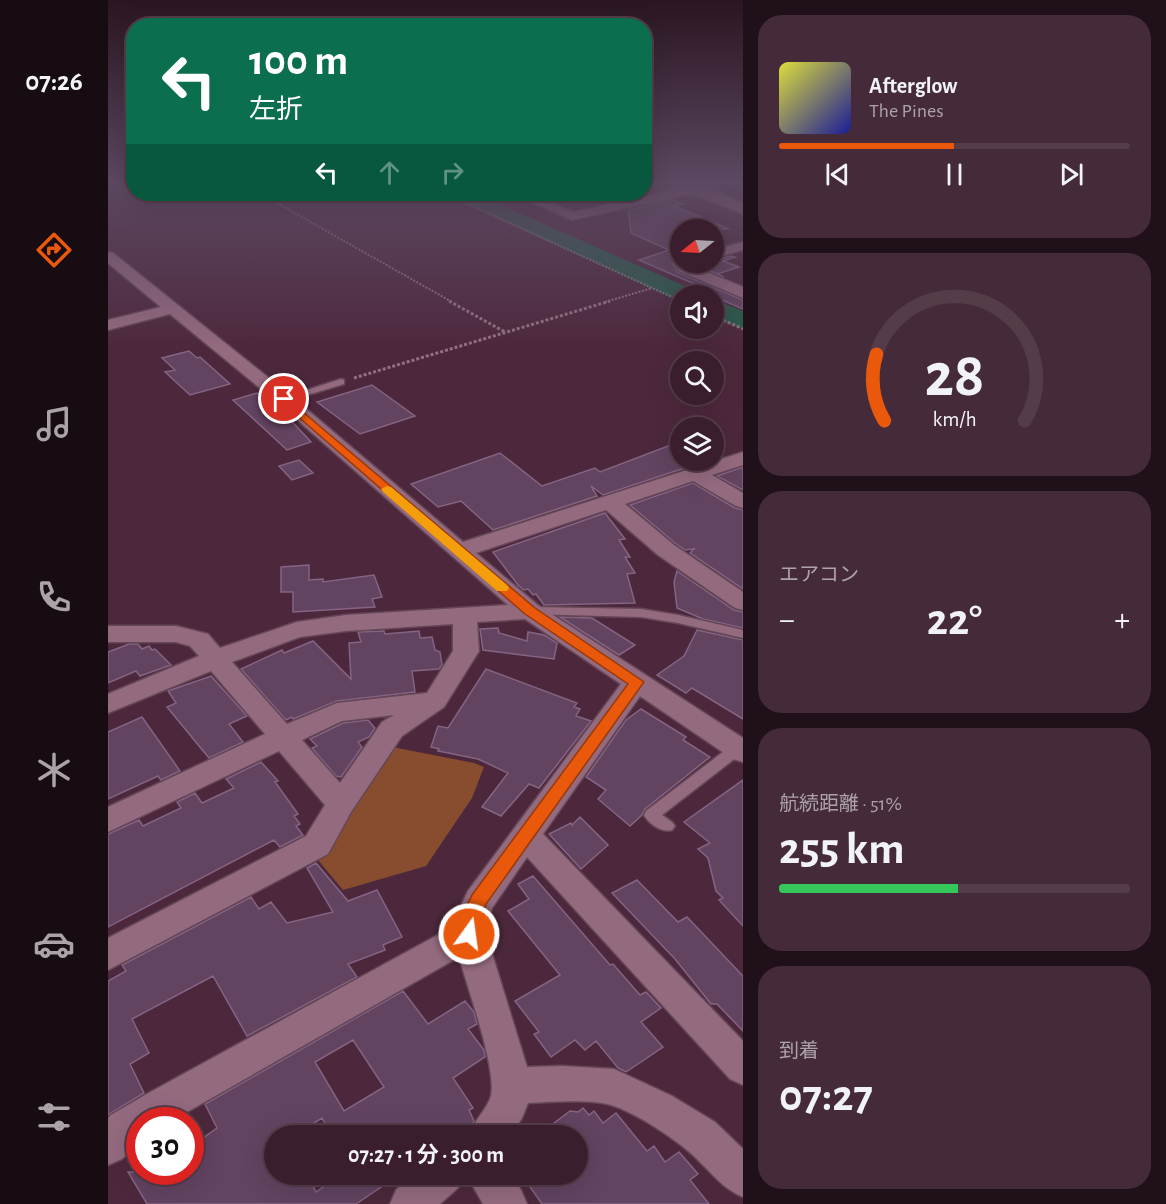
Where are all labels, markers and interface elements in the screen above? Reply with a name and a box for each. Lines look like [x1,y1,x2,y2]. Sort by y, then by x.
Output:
text: 100 m [249,40,348,82]
icon: left [150,42,228,120]
text: 07:26 [25,68,83,95]
text: Afterglow [869,75,957,97]
text: 左折 [249,96,303,123]
text: The Pines [869,101,944,121]
icon: left [310,156,343,189]
icon: ahead [373,156,406,189]
icon: right [436,156,469,189]
icon: previous [821,158,854,191]
icon: pause [938,158,971,191]
icon: next [1055,158,1088,191]
north arrow [670,219,724,273]
map controls [670,219,724,471]
icon: directions [33,229,75,271]
button: sound [670,285,724,339]
text: 28 [924,345,985,407]
button: search [670,351,724,405]
pin [258,373,309,424]
icon: arrive [267,382,300,415]
icon: music [33,403,75,445]
text: km/h [932,410,977,431]
button: layers [670,417,724,471]
text: エアコン [779,565,859,585]
icon: phone [33,576,75,618]
text: 22° [927,598,982,643]
text: − [779,604,795,637]
text: + [1114,604,1130,637]
icon: climate [33,749,75,791]
text: 航続距離 · 51% [779,794,902,814]
text: 255 km [779,827,904,872]
position arrow [437,902,501,966]
icon: car [33,923,75,965]
text: 到着 [779,1041,819,1061]
text: 07:27 [779,1074,873,1119]
icon: filters [33,1096,75,1138]
speed limit sign: 30 [126,1107,204,1185]
text: 07:27 · 1 分 · 300 m [348,1144,504,1166]

